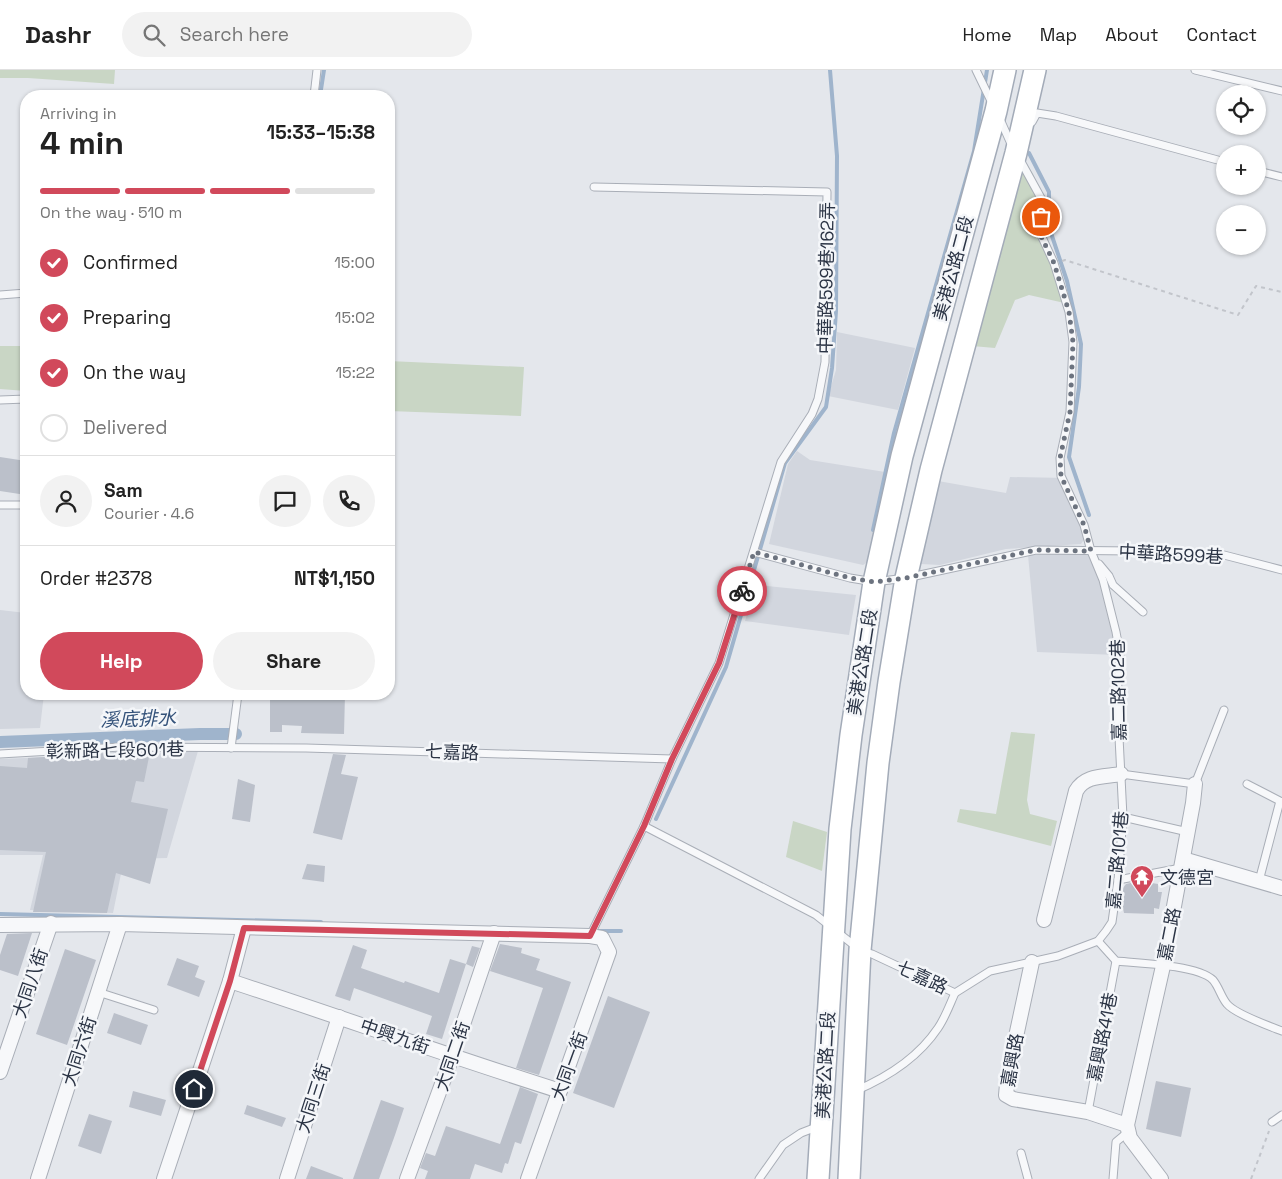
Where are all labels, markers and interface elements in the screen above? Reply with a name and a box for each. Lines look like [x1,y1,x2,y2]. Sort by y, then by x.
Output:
search box [122,12,472,57]
text: Dashr [25,19,92,50]
icon: search [140,21,168,49]
text: Search here [180,22,289,47]
text: Home [963,23,1012,46]
text: Map [1040,23,1077,46]
text: About [1105,23,1159,46]
text: Contact [1187,23,1257,46]
map controls [1216,85,1266,255]
button: locate [1216,85,1266,135]
text: Arriving in [40,103,117,124]
text: 15:33–15:38 [267,120,375,145]
text: 4 min [40,123,124,163]
button: + [1216,145,1266,195]
pin [1020,196,1062,238]
text: On the way · 510 m [40,202,182,223]
street label: 中華路599巷162弄 [813,202,839,354]
icon: bag [1027,203,1055,231]
button: − [1216,205,1266,255]
street label: 美港公路二段 [928,213,978,323]
icon: check [40,249,68,277]
text: Confirmed [83,250,178,275]
text: 15:00 [334,252,375,273]
icon: check [40,304,68,332]
text: Preparing [83,305,171,330]
text: 15:02 [335,307,375,328]
icon: check [40,359,68,387]
text: On the way [83,360,186,385]
text: 15:22 [335,362,375,383]
text: Delivered [83,415,168,440]
button: person [40,475,92,527]
button: chat [259,475,311,527]
button: phone [323,475,375,527]
text: Sam [104,478,143,503]
text: Courier · 4.6 [104,503,194,524]
street label: 中華路599巷 [1118,540,1224,568]
text: Order #2378 [40,566,152,591]
text: NT$1,150 [294,566,375,591]
courier [717,566,767,616]
icon: bike [728,577,756,605]
street label: 美港公路二段 [842,607,882,717]
button: Help [40,632,203,690]
button: Share [213,632,375,690]
street label: 嘉二路102巷 [1106,639,1130,741]
water label: 溪底排水 [100,705,177,733]
street label: 彰新路七段601巷 [46,737,184,763]
street label: 七嘉路 [425,740,479,764]
street label: 嘉二路101巷 [1101,810,1133,910]
temple icon: 文德宮 [1129,864,1155,898]
place label: 文德宮 [1160,866,1214,889]
street label: 嘉二路 [1153,905,1185,963]
street label: 大同八街 [7,945,53,1021]
street label: 七嘉路 [893,955,951,999]
street label: 嘉興路41巷 [1082,990,1122,1084]
street label: 美港公路二段 [811,1010,839,1120]
street label: 大同六街 [57,1013,101,1089]
street label: 中興九街 [357,1013,433,1059]
street label: 大同二街 [429,1018,475,1094]
street label: 大同一街 [546,1028,592,1104]
street label: 嘉興路 [996,1031,1028,1089]
street label: 大同三街 [291,1060,335,1136]
pin [173,1068,215,1110]
icon: home [180,1075,208,1103]

